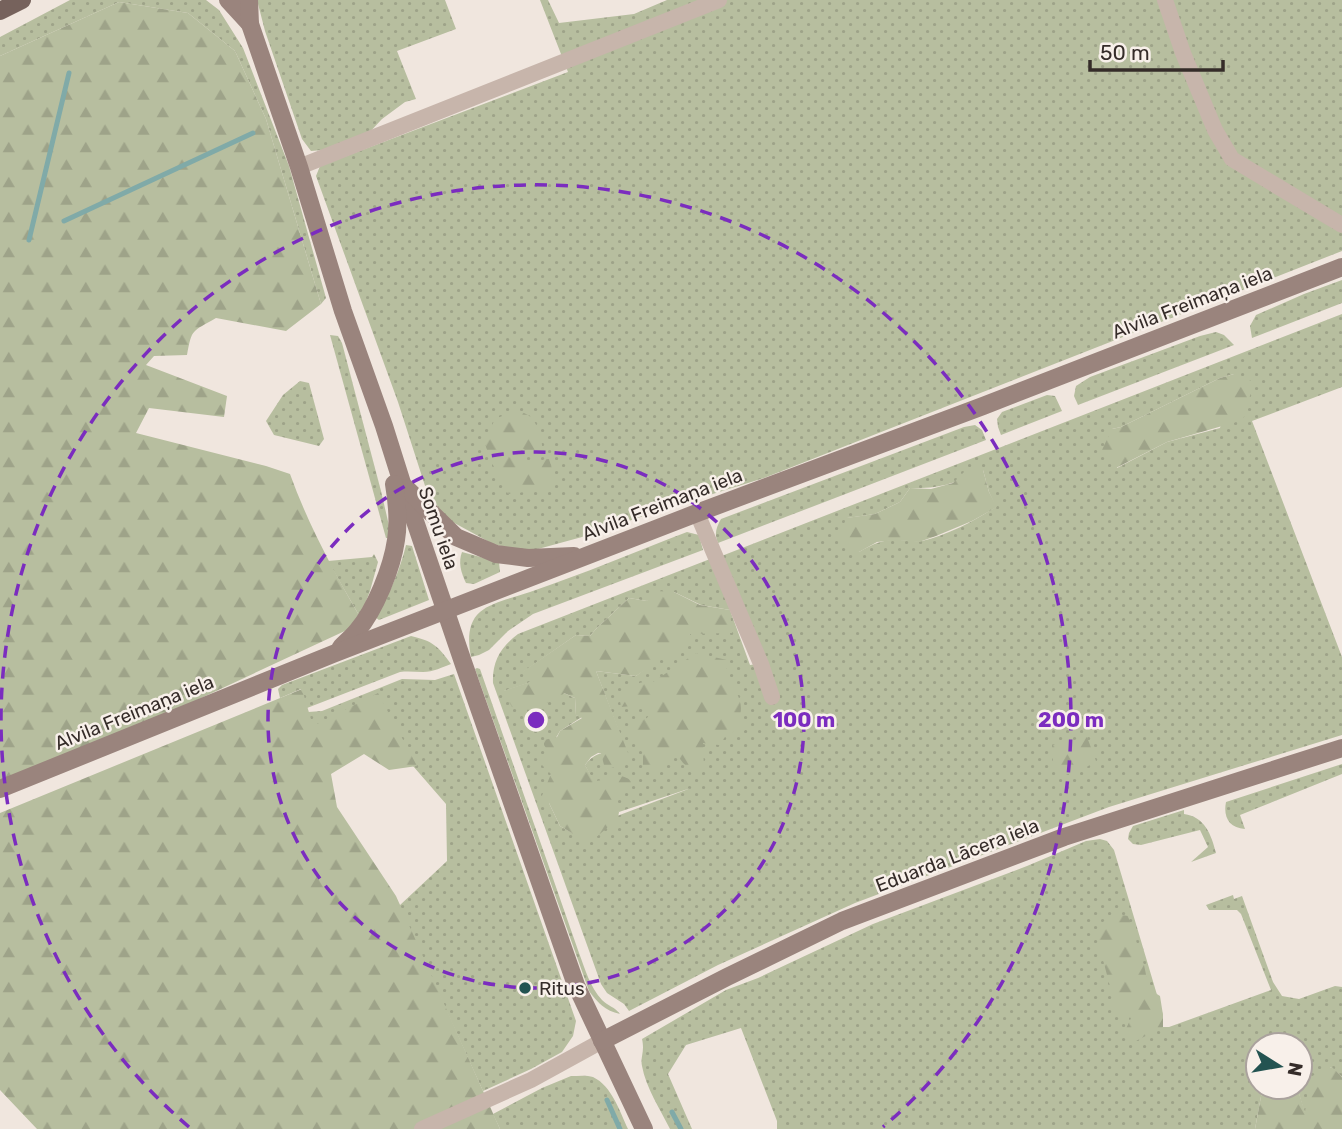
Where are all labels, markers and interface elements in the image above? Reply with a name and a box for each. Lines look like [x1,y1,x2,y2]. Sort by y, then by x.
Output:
scale bar [1090,28,1223,72]
text: 50 m [1100,40,1150,65]
street label: Alvila Freimaņa iela [1109,261,1276,344]
street label: Alvila Freimaņa iela [579,463,746,546]
street label: Somu iela [414,484,463,573]
street label: Alvila Freimaņa iela [51,670,217,755]
text: 100 m [773,707,835,732]
text: 200 m [1038,707,1104,732]
centre of rings [524,708,548,732]
street label: Eduarda Lācera iela [872,814,1042,897]
place label: Ritus [539,977,585,1000]
marker: Ritus [517,980,533,996]
north arrow [1244,1031,1314,1101]
text: N [1283,1060,1308,1078]

